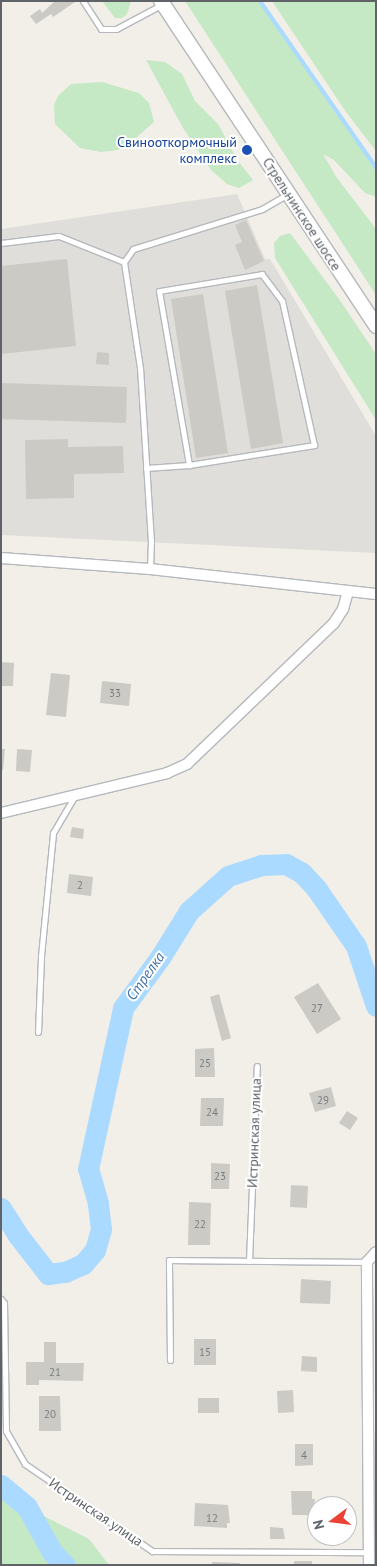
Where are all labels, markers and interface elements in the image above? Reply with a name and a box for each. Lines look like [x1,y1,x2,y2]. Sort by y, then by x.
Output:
place label: Свинооткормочный комплекс [117,134,237,166]
marker: Свинооткормочный комплекс [241,144,253,156]
street label: Стрельнинское шоссе [259,154,345,274]
house number: 33 [109,686,121,700]
house number: 2 [77,878,83,892]
water label: Стрелка [122,948,168,1004]
house number: 27 [311,1001,323,1015]
house number: 25 [199,1056,211,1070]
street label: Истринская улица [244,1078,264,1188]
house number: 29 [317,1093,329,1107]
house number: 24 [206,1105,218,1119]
house number: 23 [214,1169,226,1183]
house number: 22 [194,1217,206,1231]
house number: 15 [199,1345,211,1359]
house number: 21 [49,1365,61,1379]
house number: 20 [44,1407,56,1421]
house number: 4 [301,1448,307,1462]
street label: Истринская улица [46,1474,146,1550]
north arrow [307,1496,357,1546]
house number: 12 [206,1511,218,1525]
text: N [309,1518,328,1531]

